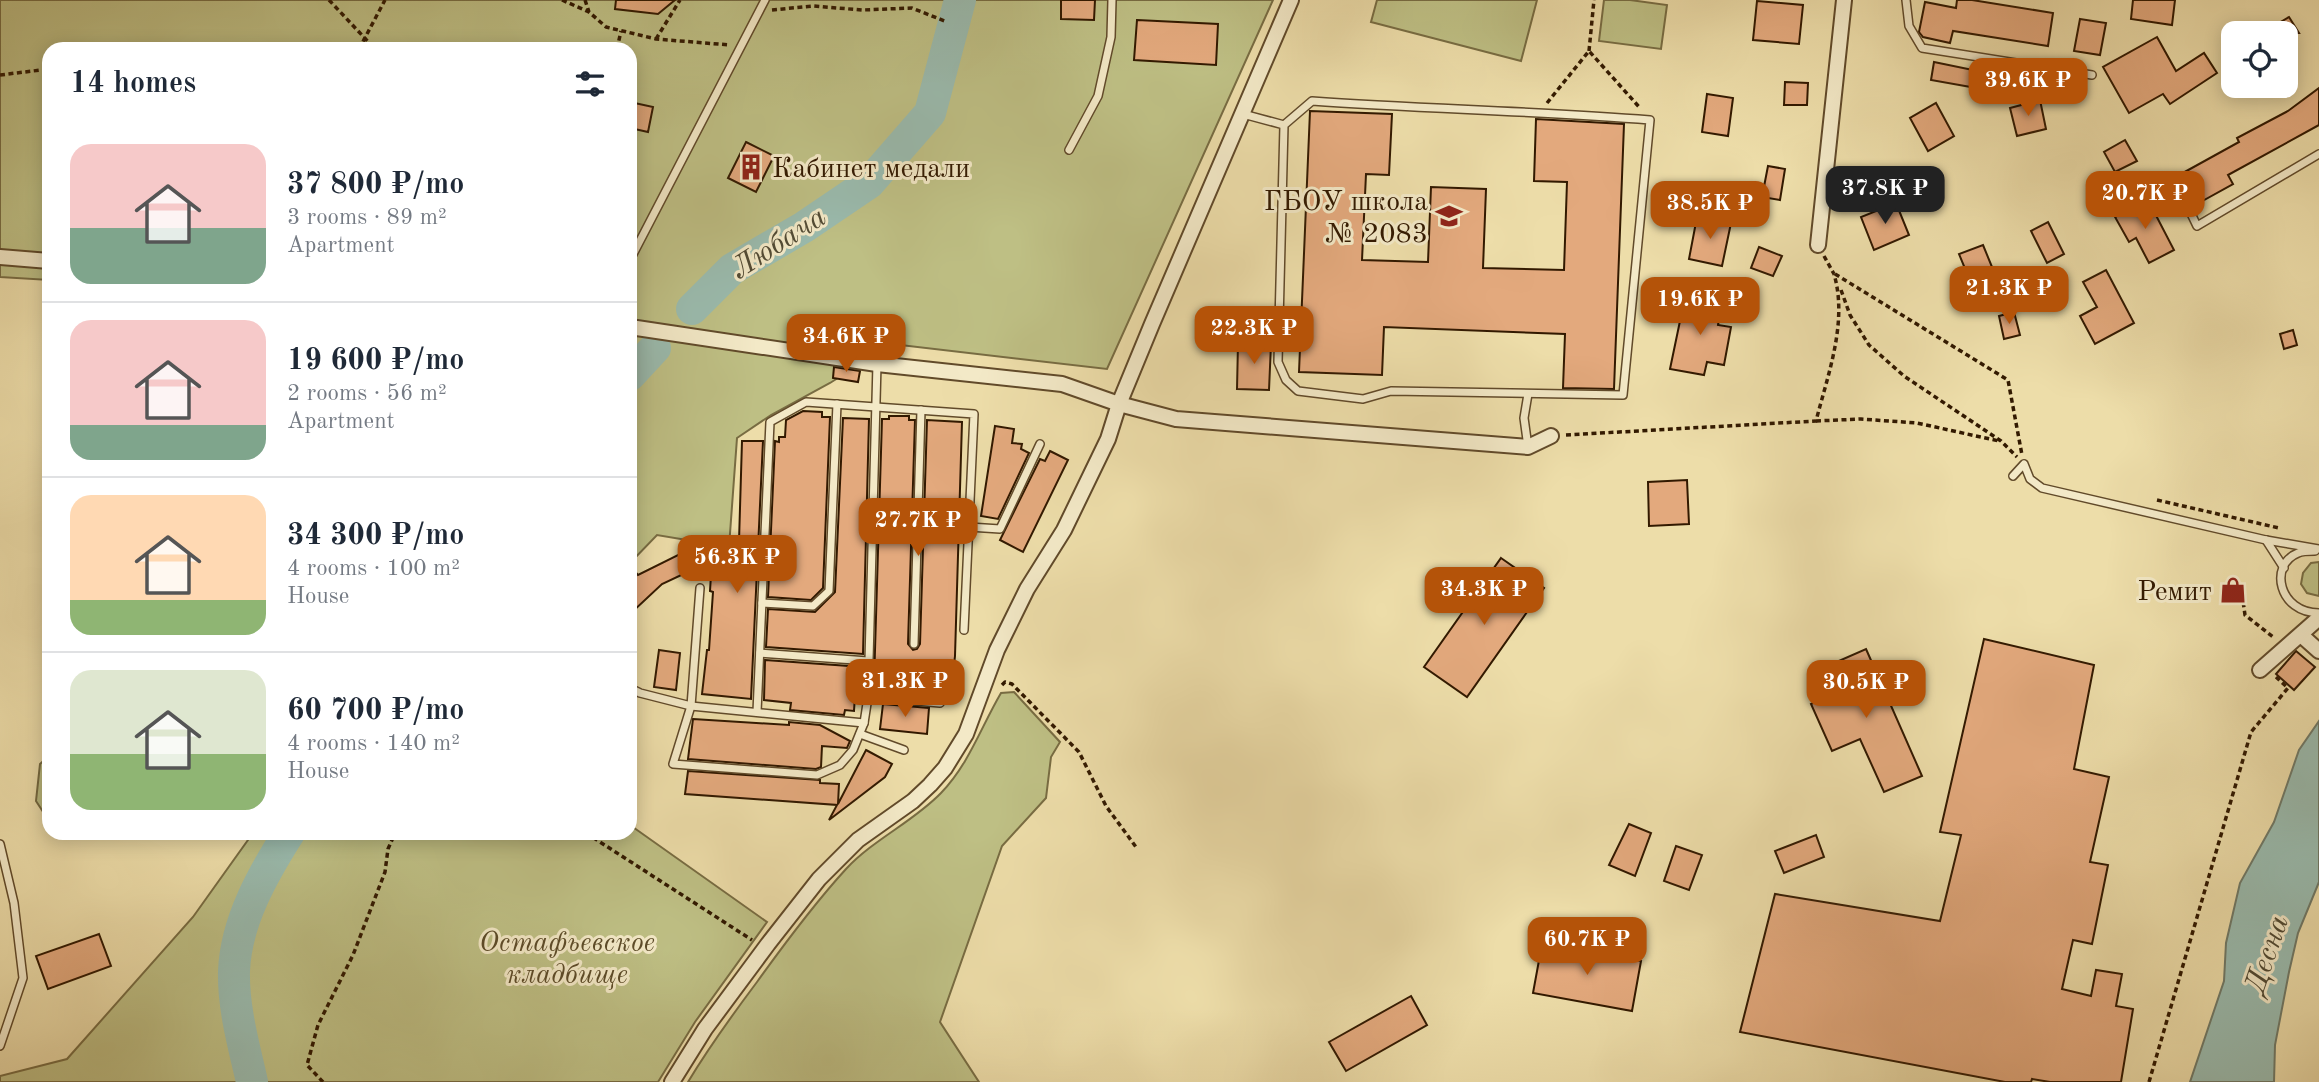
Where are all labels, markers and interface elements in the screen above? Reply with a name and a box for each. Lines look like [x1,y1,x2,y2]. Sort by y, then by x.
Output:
map controls [2221,21,2298,98]
button: locate [2221,21,2298,98]
pin: 39.6K ₽ [1963,58,2093,118]
icon: filters [571,65,609,103]
text: 14 homes [70,69,196,99]
text: 39.6K ₽ [1985,69,2071,92]
building icon: Кабинет медали [736,152,766,182]
place label: Кабинет медали [772,156,970,184]
pin: 37.8K ₽ [1820,166,1950,226]
text: 37 800 ₽/mo [287,170,464,200]
icon: home [126,172,210,256]
pin: 20.7K ₽ [2080,172,2210,231]
text: 37.8K ₽ [1842,177,1928,200]
pin: 38.5K ₽ [1645,182,1775,241]
text: 20.7K ₽ [2102,182,2188,205]
place label: ГБОУ школа № 2083 [1264,189,1428,249]
text: 38.5K ₽ [1667,192,1753,215]
school or university icon: ГБОУ школа № 2083 [1434,201,1464,231]
water label: Любача [726,202,832,285]
text: 3 rooms · 89 m² [287,206,447,229]
text: Apartment [287,234,395,257]
pin: 21.3K ₽ [1944,266,2074,326]
text: 21.3K ₽ [1966,277,2052,300]
pin: 19.6K ₽ [1635,278,1765,337]
text: 19.6K ₽ [1657,288,1743,311]
pin: 22.3K ₽ [1189,306,1319,366]
pin: 34.6K ₽ [781,314,911,374]
text: 22.3K ₽ [1211,317,1297,340]
text: 34.6K ₽ [803,325,889,348]
text: 19 600 ₽/mo [287,346,464,376]
icon: home [126,348,210,432]
text: 2 rooms · 56 m² [287,382,447,405]
text: Apartment [287,410,395,433]
pin: 27.7K ₽ [853,498,983,558]
text: 27.7K ₽ [875,509,961,532]
text: 34 300 ₽/mo [287,521,464,551]
icon: home [126,523,210,607]
pin: 56.3K ₽ [672,536,802,595]
text: 56.3K ₽ [694,546,780,569]
text: 4 rooms · 100 m² [287,557,460,580]
pin: 34.3K ₽ [1419,568,1549,627]
shop icon: Ремит [2218,575,2248,605]
text: 34.3K ₽ [1441,578,1527,601]
place label: Ремит [2137,579,2212,607]
text: House [287,585,349,608]
pin: 31.3K ₽ [840,660,970,719]
pin: 30.5K ₽ [1801,660,1931,720]
text: 31.3K ₽ [862,670,948,693]
text: 30.5K ₽ [1823,671,1909,694]
text: 60 700 ₽/mo [287,696,464,726]
icon: home [126,698,210,782]
text: 4 rooms · 140 m² [287,732,460,755]
text: House [287,760,349,783]
water label: Десна [2239,912,2295,1001]
pin: 60.7K ₽ [1522,918,1652,977]
text: 60.7K ₽ [1544,928,1630,951]
park label: Остафьевское кладбище [479,930,655,990]

